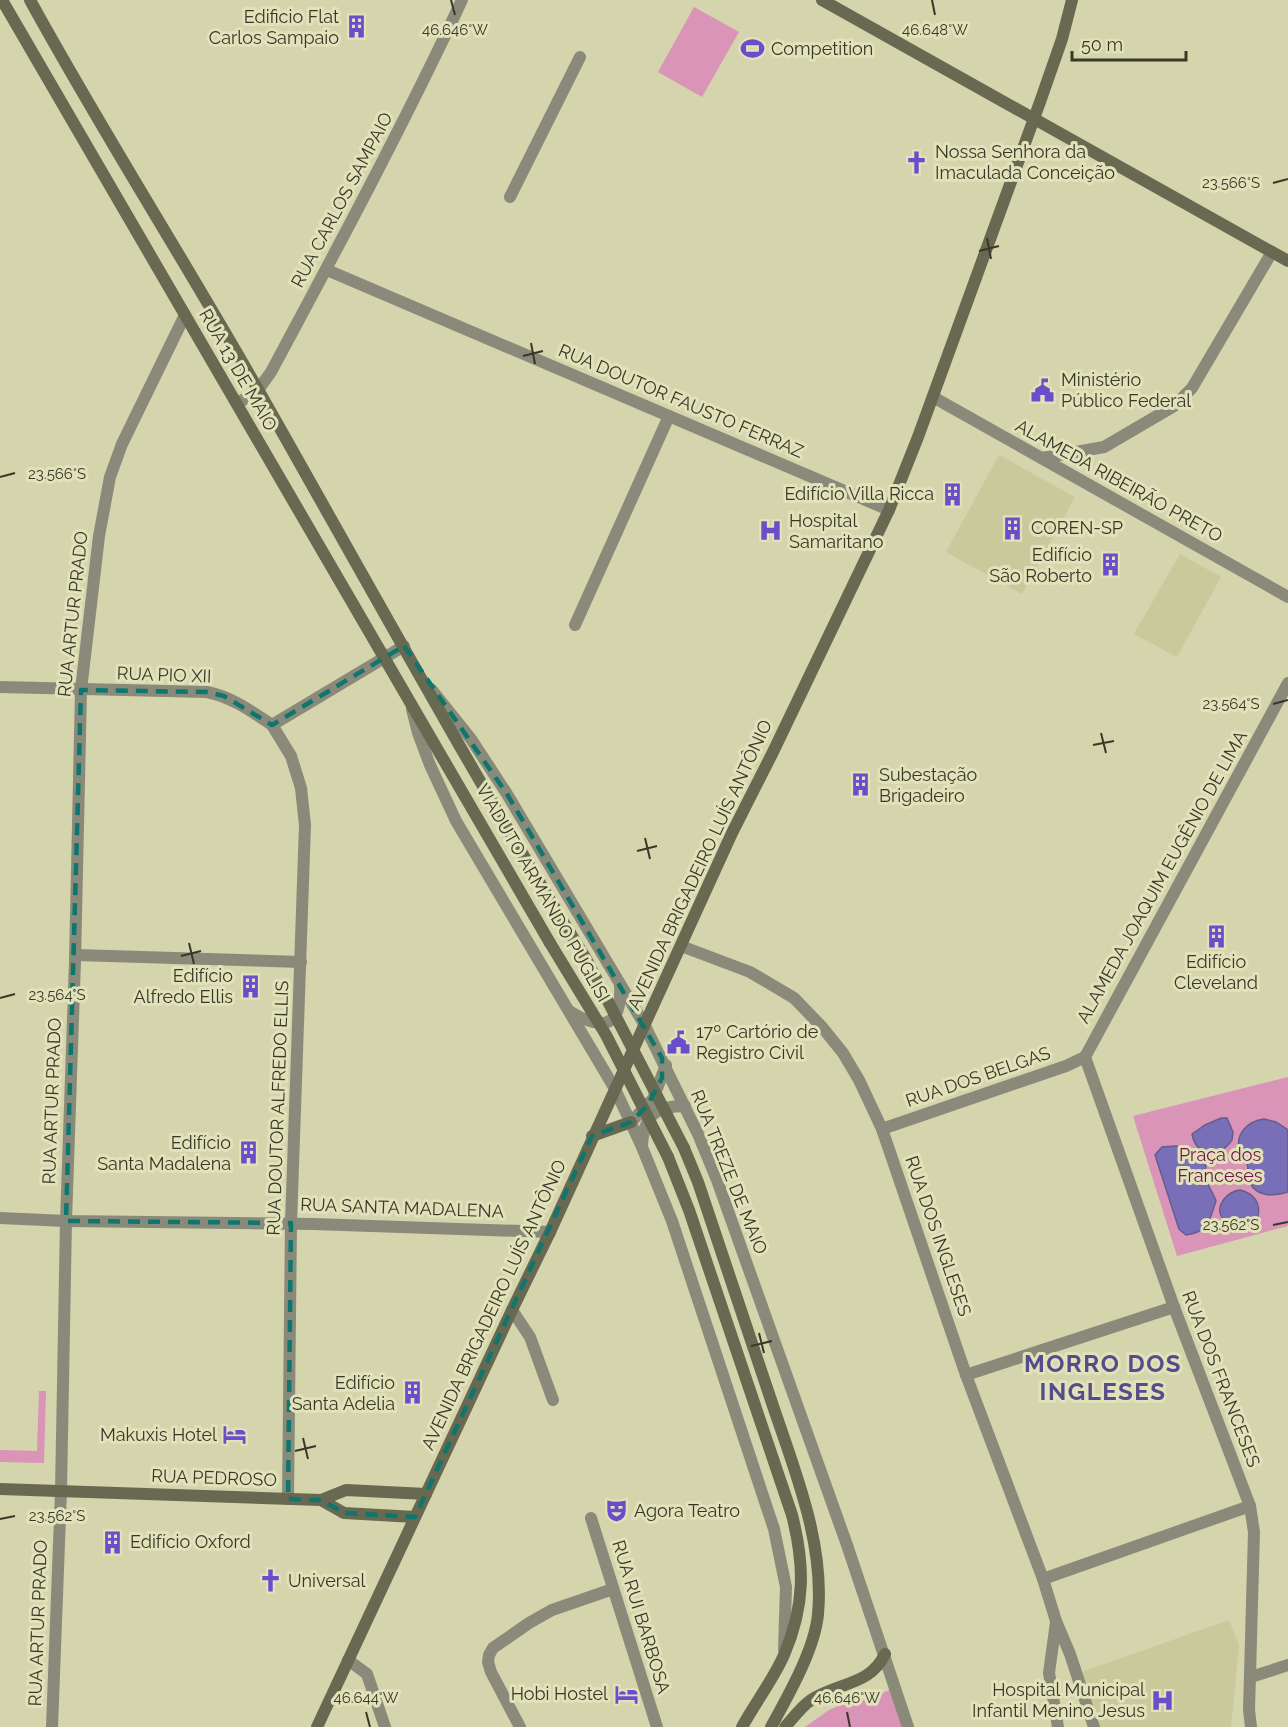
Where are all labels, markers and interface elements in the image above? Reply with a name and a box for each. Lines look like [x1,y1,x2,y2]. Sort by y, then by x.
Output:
place label: Edificio Flat Carlos Sampaio [209,6,339,48]
building icon: Edificio Flat Carlos Sampaio [344,14,370,40]
text: 46.646°W [422,21,488,39]
text: 46.648°W [902,21,968,39]
scale bar [1072,24,1186,62]
text: 50 m [1081,34,1123,55]
sports icon: Competition [740,36,766,62]
place label: Competition [771,38,873,59]
street label: RUA CARLOS SAMPAIO [286,109,397,291]
place label: Nossa Senhora da Imaculada Conceição [935,141,1115,183]
church icon: Nossa Senhora da Imaculada Conceição [904,149,930,175]
text: 23.566°S [1202,174,1260,192]
street label: RUA 13 DE MAIO [195,305,282,434]
street label: RUA DOUTOR FAUSTO FERRAZ [556,339,807,462]
place label: Ministério Público Federal [1061,369,1191,411]
public building icon: Ministério Público Federal [1030,377,1056,403]
street label: ALAMEDA RIBEIRÃO PRETO [1012,415,1226,546]
text: 23.566°S [28,465,86,483]
building icon: Edifício Villa Ricca [939,481,965,507]
place label: Edifício Villa Ricca [784,483,934,504]
place label: Hospital Samaritano [789,510,884,552]
building icon: COREN-SP [1000,515,1026,541]
place label: COREN-SP [1031,517,1123,538]
hospital icon: Hospital Samaritano [758,518,784,544]
street label: RUA ARTUR PRADO [53,530,92,698]
place label: Edifício São Roberto [989,544,1092,586]
building icon: Edifício São Roberto [1097,552,1123,578]
street label: RUA PIO XII [116,662,212,687]
text: 23.564°S [1203,695,1260,713]
street label: AVENIDA BRIGADEIRO LUÍS ANTÔNIO [622,716,776,1013]
street label: ALAMEDA JOAQUIM EUGÊNIO DE LIMA [1071,726,1251,1027]
place label: Subestação Brigadeiro [879,764,978,806]
building icon: Subestação Brigadeiro [848,772,874,798]
street label: VIADUTO ARMANDO PUGLISI [472,780,615,1005]
building icon: Edifício Cleveland [1203,923,1229,949]
place label: Edifício Cleveland [1174,951,1258,993]
place label: Edifício Alfredo Ellis [134,965,233,1007]
building icon: Edifício Alfredo Ellis [238,973,264,999]
street label: RUA DOUTOR ALFREDO ELLIS [263,980,292,1236]
text: 23.564°S [29,986,86,1004]
street label: RUA ARTUR PRADO [38,1017,65,1185]
place label: 17º Cartório de Registro Civil [696,1021,819,1063]
public building icon: 17º Cartório de Registro Civil [665,1029,691,1055]
street label: RUA DOS BELGAS [903,1042,1053,1111]
street label: RUA TREZE DE MAIO [687,1087,772,1257]
place label: Edifício Santa Madalena [97,1132,231,1174]
building icon: Edifício Santa Madalena [236,1140,262,1166]
park label: Praça dos Franceses [1178,1144,1263,1186]
street label: RUA DOS INGLESES [901,1153,976,1319]
street label: AVENIDA BRIGADEIRO LUÍS ANTÔNIO [416,1156,570,1453]
street label: RUA SANTA MADALENA [300,1193,504,1222]
text: 23.562°S [1203,1216,1259,1234]
street label: RUA DOS FRANCESES [1178,1288,1265,1470]
district label: MORRO DOS INGLESES [1024,1349,1182,1406]
place label: Edifício Santa Adelia [292,1372,395,1414]
building icon: Edifício Santa Adelia [400,1380,426,1406]
hotel icon: Makuxis Hotel [222,1422,248,1448]
place label: Makuxis Hotel [100,1424,217,1445]
street label: RUA PEDROSO [151,1465,277,1490]
theatre icon: Agora Teatro [603,1498,629,1524]
place label: Agora Teatro [634,1500,740,1521]
text: 23.562°S [29,1507,85,1525]
building icon: Edifício Oxford [99,1529,125,1555]
place label: Edifício Oxford [130,1531,251,1552]
street label: RUA RUI BARBOSA [608,1538,675,1696]
street label: RUA ARTUR PRADO [24,1539,51,1707]
church icon: Universal [257,1568,283,1594]
place label: Universal [288,1570,366,1591]
place label: Hospital Municipal Infantil Menino Jesus [972,1679,1145,1721]
hotel icon: Hobi Hostel [613,1681,639,1707]
place label: Hobi Hostel [511,1683,608,1704]
hospital icon: Hospital Municipal Infantil Menino Jesus [1150,1687,1176,1713]
text: 46.644°W [334,1689,399,1707]
text: 46.646°W [814,1689,880,1707]

